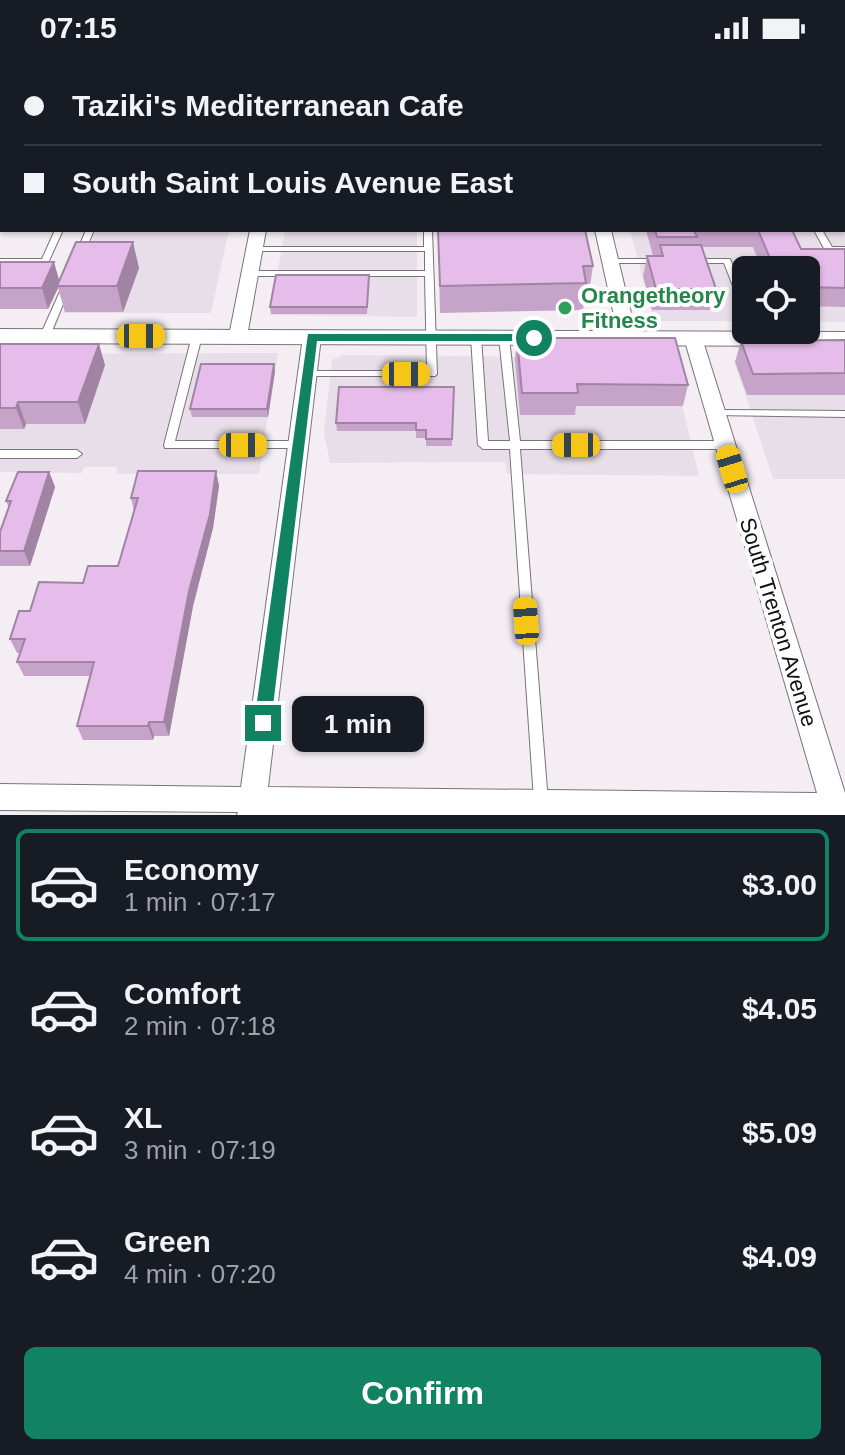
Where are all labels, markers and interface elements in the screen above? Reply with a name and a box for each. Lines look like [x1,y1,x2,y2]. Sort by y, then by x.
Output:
text: 07:15 [40,11,117,44]
text: Taziki's Mediterranean Cafe [72,89,464,122]
text: South Saint Louis Avenue East [72,166,513,199]
map controls [732,256,820,344]
button: locate [732,256,820,344]
place label: Orangetheory Fitness [581,283,726,333]
marker: Orangetheory Fitness [556,299,574,317]
route start [516,320,552,356]
car [117,324,165,348]
car [382,362,430,386]
car [219,433,267,457]
car [552,433,600,457]
car [714,443,750,495]
street label: South Trenton Avenue [735,515,822,730]
car [512,596,540,646]
callout: 1 min [291,695,423,751]
route end [245,705,281,741]
text: 1 min [324,709,392,739]
icon: car [28,849,100,921]
text: Economy [124,853,259,886]
text: $3.00 [742,868,817,901]
text: 1 min · 07:17 [124,887,276,917]
icon: car [28,973,100,1045]
text: Comfort [124,977,241,1010]
text: $4.05 [742,992,817,1025]
text: 2 min · 07:18 [124,1011,276,1041]
icon: car [28,1097,100,1169]
text: XL [124,1101,162,1134]
text: $5.09 [742,1116,817,1149]
text: 3 min · 07:19 [124,1135,276,1165]
icon: car [28,1221,100,1293]
text: Green [124,1225,211,1258]
text: $4.09 [742,1240,817,1273]
text: 4 min · 07:20 [124,1259,276,1289]
button: Confirm [24,1347,821,1439]

